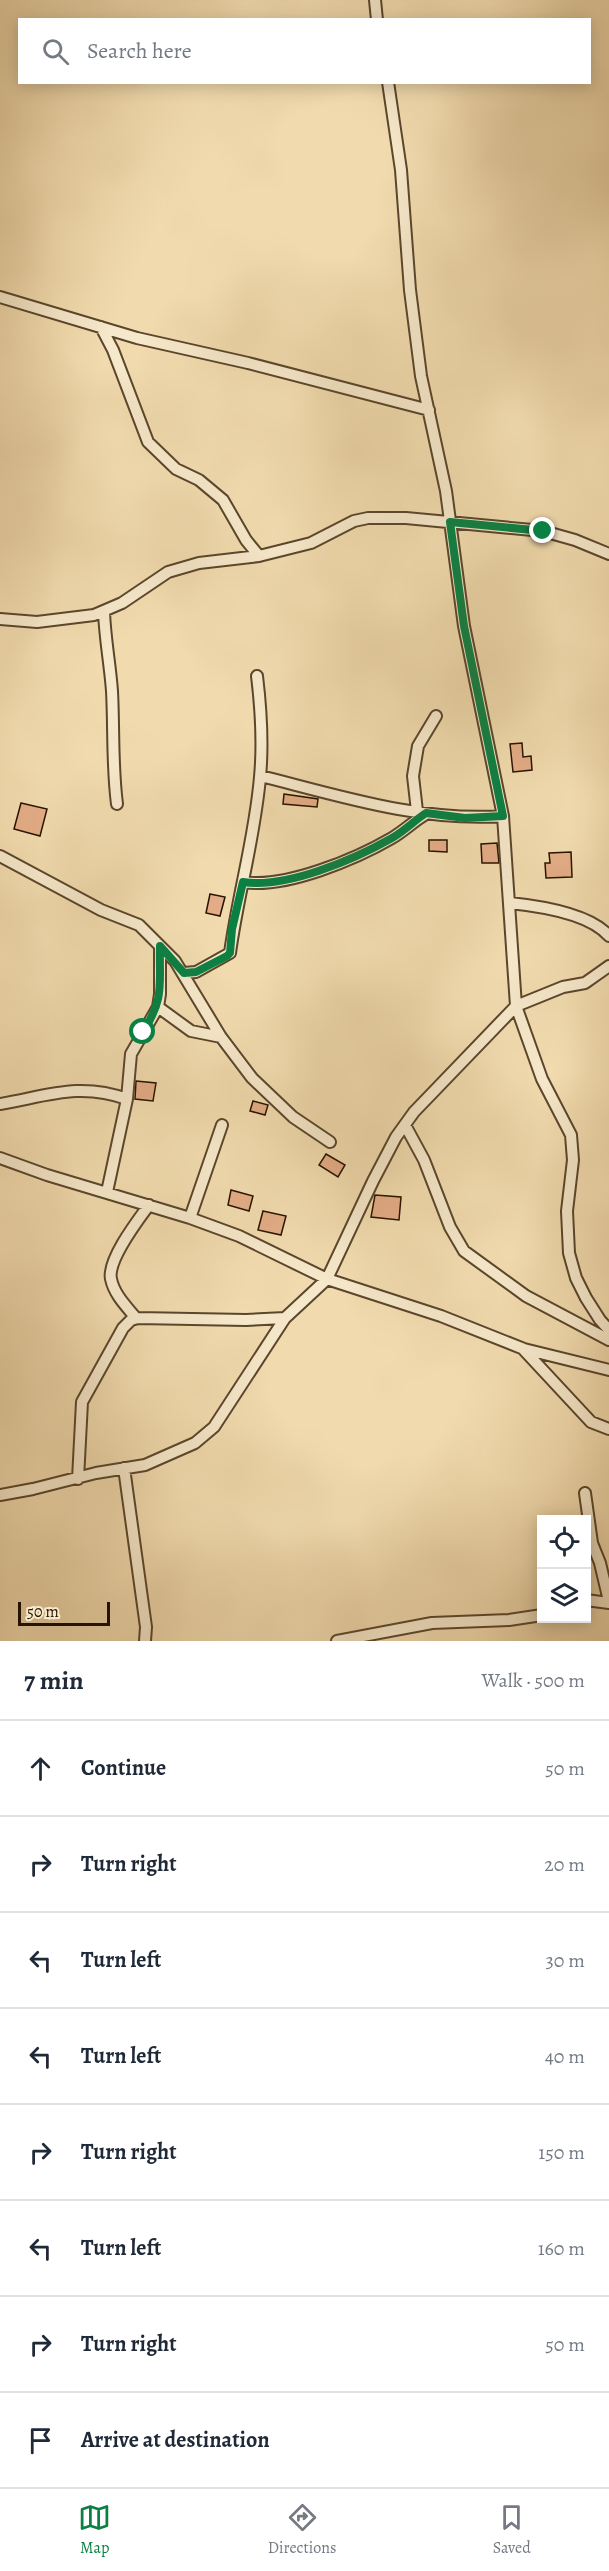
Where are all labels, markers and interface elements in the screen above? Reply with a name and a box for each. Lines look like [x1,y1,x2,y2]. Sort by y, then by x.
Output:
search box [18,18,591,84]
icon: search [39,35,72,68]
text: Search here [87,36,192,66]
route end [529,517,555,543]
route start [129,1018,155,1044]
map controls [537,1515,591,1623]
button: locate [537,1515,591,1569]
button: layers [537,1569,591,1623]
scale bar [18,1599,110,1626]
text: 50 m [27,1601,59,1623]
text: 7 min [24,1663,84,1698]
text: Walk · 500 m [481,1667,585,1694]
icon: ahead [24,1752,57,1785]
text: Continue [81,1753,166,1783]
text: 50 m [545,1755,585,1782]
icon: right [24,1848,57,1881]
text: Turn right [81,1849,177,1879]
text: 20 m [544,1851,585,1878]
icon: left [24,1944,57,1977]
text: Turn left [81,1945,161,1975]
text: 30 m [545,1947,585,1974]
icon: left [24,2040,57,2073]
text: Turn left [81,2041,161,2071]
text: 40 m [545,2043,585,2070]
icon: right [24,2136,57,2169]
text: Turn right [81,2137,177,2167]
text: 150 m [538,2139,585,2166]
icon: left [24,2232,57,2265]
text: Turn left [81,2233,161,2263]
text: 160 m [538,2235,585,2262]
icon: right [24,2328,57,2361]
text: Turn right [81,2329,177,2359]
text: 50 m [545,2331,585,2358]
icon: arrive [24,2424,57,2457]
text: Arrive at destination [81,2425,270,2455]
tab: Map [78,2501,111,2559]
tab: Directions [268,2501,336,2559]
tab: Saved [493,2501,531,2559]

